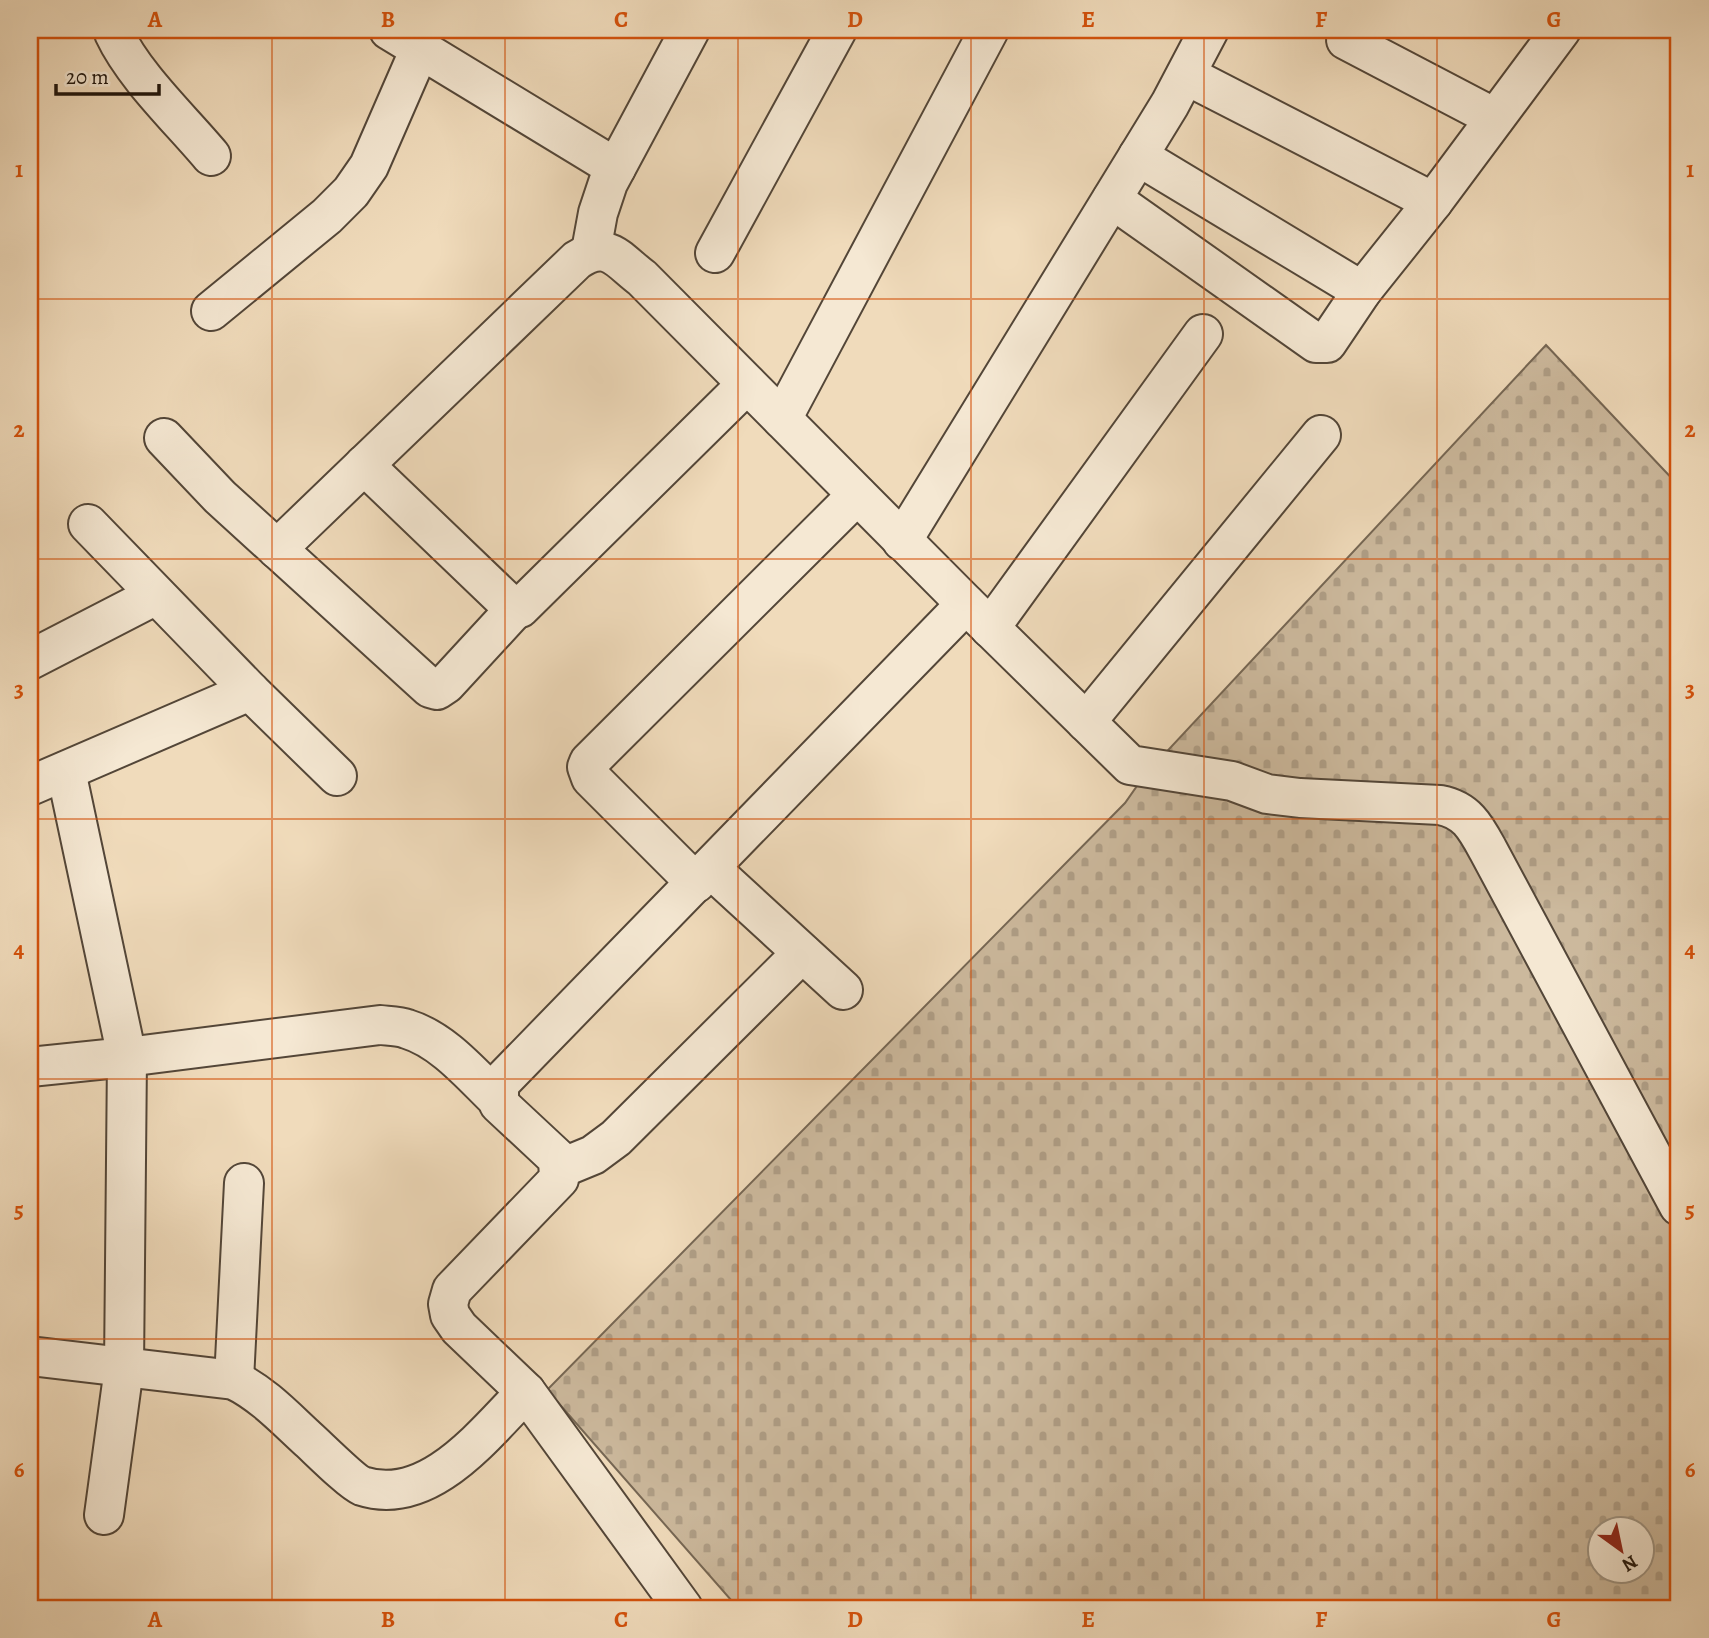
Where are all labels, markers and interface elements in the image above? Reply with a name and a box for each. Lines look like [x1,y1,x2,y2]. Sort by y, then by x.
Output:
text: A [147,4,163,35]
text: B [381,4,395,35]
text: C [614,4,628,35]
text: D [847,4,863,35]
text: E [1081,4,1095,35]
text: F [1315,4,1328,35]
text: G [1546,4,1562,35]
scale bar [56,52,159,96]
text: 20 m [66,63,109,91]
text: 1 [15,154,23,185]
text: 1 [1686,154,1694,185]
text: 2 [13,414,25,445]
text: 2 [1684,414,1696,445]
text: 3 [14,674,24,705]
text: 3 [1685,674,1695,705]
text: 4 [14,934,25,965]
text: 4 [1685,934,1696,965]
text: 5 [14,1194,24,1225]
text: 5 [1685,1194,1695,1225]
text: 6 [14,1454,25,1485]
text: 6 [1685,1454,1696,1485]
north arrow [1586,1516,1656,1586]
text: N [1617,1549,1643,1578]
text: A [147,1604,163,1635]
text: B [381,1604,395,1635]
text: C [614,1604,628,1635]
text: D [847,1604,863,1635]
text: E [1081,1604,1095,1635]
text: F [1315,1604,1328,1635]
text: G [1546,1604,1562,1635]

